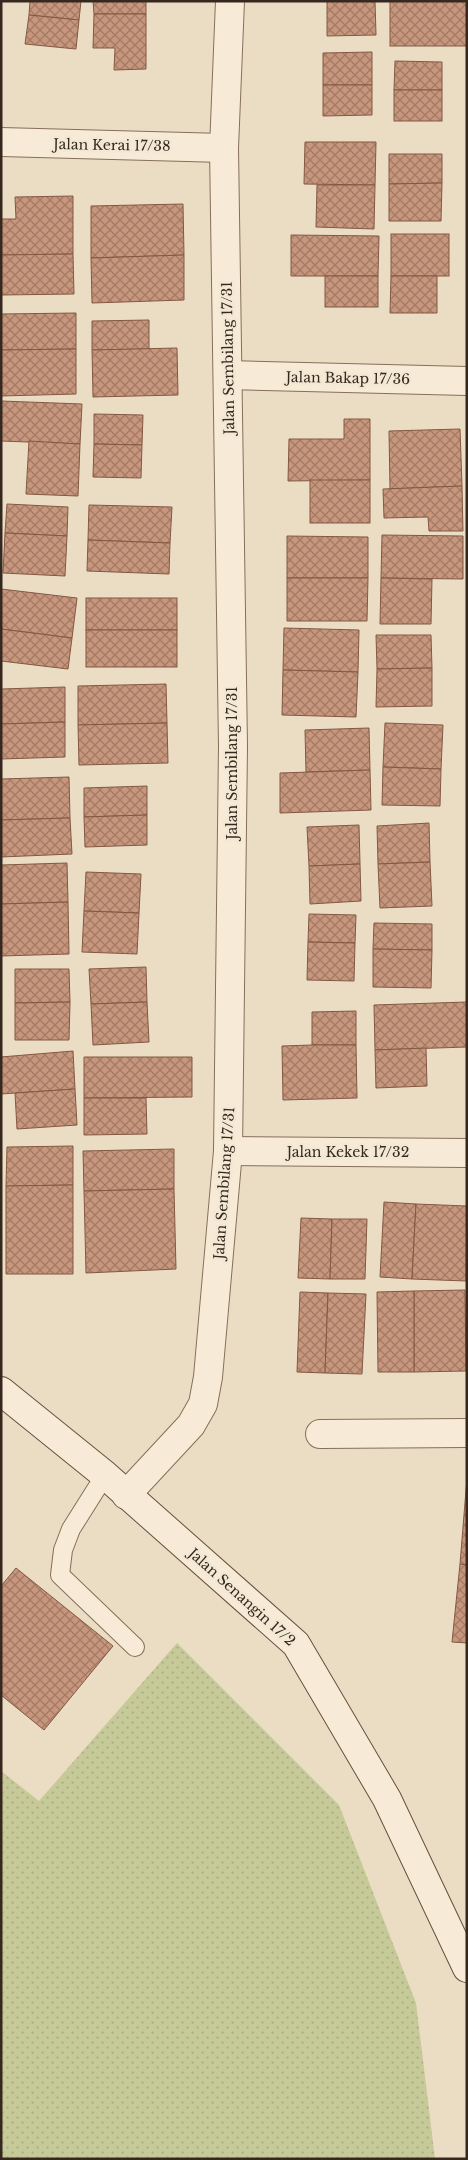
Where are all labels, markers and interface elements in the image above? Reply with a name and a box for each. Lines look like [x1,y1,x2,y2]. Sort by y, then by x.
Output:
street label: Jalan Kerai 17/38 [51,135,171,155]
street label: Jalan Sembilang 17/31 [218,281,238,437]
street label: Jalan Bakap 17/36 [284,368,410,388]
street label: Jalan Sembilang 17/31 [223,686,241,842]
street label: Jalan Sembilang 17/31 [210,1106,238,1262]
street label: Jalan Kekek 17/32 [285,1143,409,1161]
street label: Jalan Senangin 17/2 [183,1543,299,1650]

